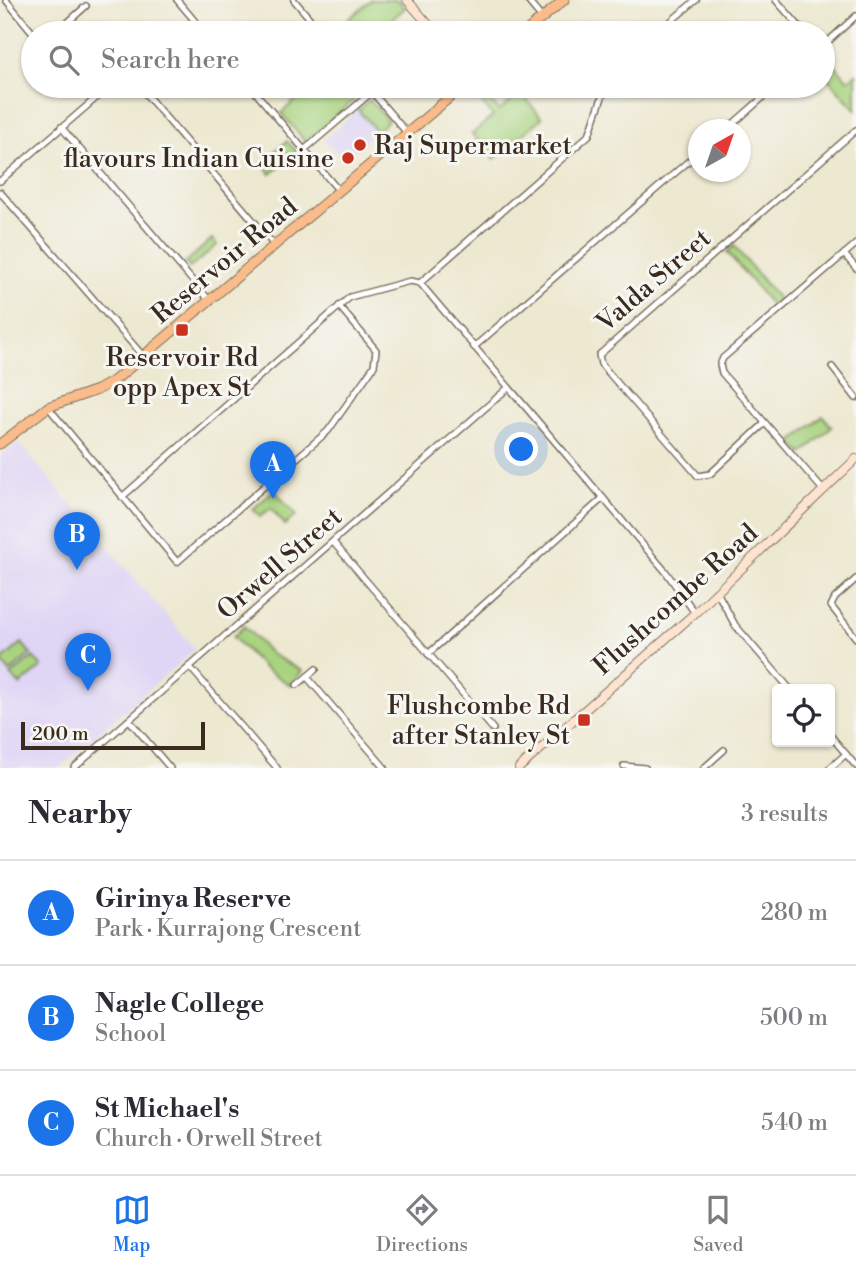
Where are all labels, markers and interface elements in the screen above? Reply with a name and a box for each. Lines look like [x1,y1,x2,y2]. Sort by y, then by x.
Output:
search box [21,21,835,98]
icon: search [45,41,83,79]
text: Search here [101,44,240,76]
north arrow [688,119,751,182]
place label: Raj Supermarket [374,130,572,162]
marker: Raj Supermarket [352,137,368,153]
place label: flavours Indian Cuisine [63,143,334,175]
marker: flavours Indian Cuisine [340,150,356,166]
street label: Reservoir Road [145,190,304,331]
street label: Valda Street [589,222,717,340]
marker: Reservoir Rd opp Apex St [174,322,190,338]
place label: Reservoir Rd opp Apex St [106,342,258,404]
your location [504,432,538,466]
pin: A [250,441,296,499]
street label: Orwell Street [211,501,349,627]
pin: B [54,512,100,570]
street label: Flushcombe Road [587,517,765,682]
pin: C [65,633,111,691]
map controls [772,684,835,747]
button: locate [772,684,835,747]
place label: Flushcombe Rd after Stanley St [387,690,570,752]
marker: Flushcombe Rd after Stanley St [576,712,592,728]
scale bar [21,719,205,751]
text: 200 m [32,722,89,746]
text: Nearby [28,795,132,833]
text: 3 results [741,800,828,828]
text: Girinya Reserve [95,883,291,915]
text: A [43,899,59,927]
text: 280 m [761,899,828,927]
text: Park · Kurrajong Crescent [95,915,361,943]
text: Nagle College [95,988,264,1020]
text: B [42,1004,60,1032]
text: 500 m [760,1004,828,1032]
text: School [95,1020,166,1048]
text: St Michael's [95,1093,239,1125]
text: C [43,1109,59,1137]
text: 540 m [761,1109,828,1137]
text: Church · Orwell Street [95,1125,323,1153]
tab: Map [113,1191,151,1257]
tab: Directions [376,1191,468,1257]
tab: Saved [693,1191,743,1257]

